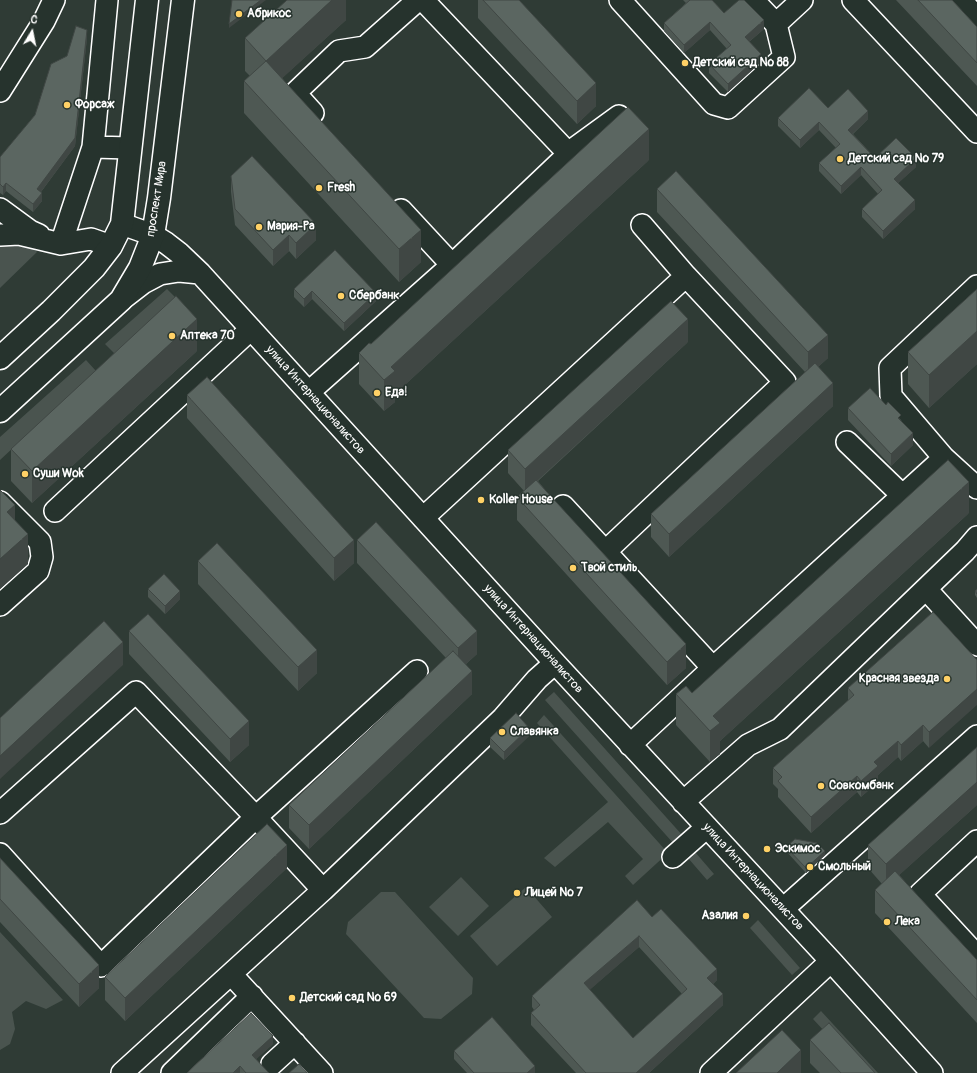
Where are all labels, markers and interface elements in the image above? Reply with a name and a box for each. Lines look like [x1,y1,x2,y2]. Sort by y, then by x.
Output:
place label: Абрикос [247,7,291,21]
marker: Абрикос [234,9,244,19]
north arrow [12,12,52,52]
text: С [30,13,39,27]
place label: Детский сад № 88 [693,56,789,70]
marker: Детский сад № 88 [680,58,690,68]
place label: Форсаж [75,98,115,112]
marker: Форсаж [62,100,72,110]
place label: Детский сад № 79 [848,152,944,166]
marker: Детский сад № 79 [835,154,845,164]
street label: проспект Мира [144,160,170,238]
place label: Fresh [327,181,355,195]
marker: Fresh [314,183,324,193]
place label: Мария-Ра [267,220,315,234]
marker: Мария-Ра [254,222,264,232]
place label: Сбербанк [349,289,400,303]
marker: Сбербанк [336,291,346,301]
place label: Аптека 70 [180,329,235,343]
marker: Аптека 70 [167,331,177,341]
street label: улица Интернационалистов [262,343,368,457]
place label: Еда! [385,386,407,400]
marker: Еда! [372,388,382,398]
place label: Суши Wok [33,467,84,481]
marker: Суши Wok [20,469,30,479]
place label: Koller House [489,493,553,507]
marker: Koller House [476,495,486,505]
place label: Твой стиль [581,561,637,575]
marker: Твой стиль [568,563,578,573]
street label: улица Интернационалистов [480,582,586,696]
place label: Красная звезда [859,672,939,686]
marker: Красная звезда [942,674,952,684]
place label: Славянка [510,725,559,739]
marker: Славянка [497,727,507,737]
place label: Совкомбанк [829,779,894,793]
marker: Совкомбанк [816,781,826,791]
street label: улица Интернационалистов [699,820,807,934]
place label: Эскимос [775,842,820,856]
marker: Эскимос [762,844,772,854]
place label: Смольный [818,860,871,874]
marker: Смольный [805,862,815,872]
place label: Лицей № 7 [525,886,583,900]
marker: Лицей № 7 [512,888,522,898]
place label: Азалия [702,909,738,923]
marker: Азалия [741,911,751,921]
place label: Лека [895,915,920,929]
marker: Лека [882,917,892,927]
place label: Детский сад № 69 [300,991,397,1005]
marker: Детский сад № 69 [287,993,297,1003]

